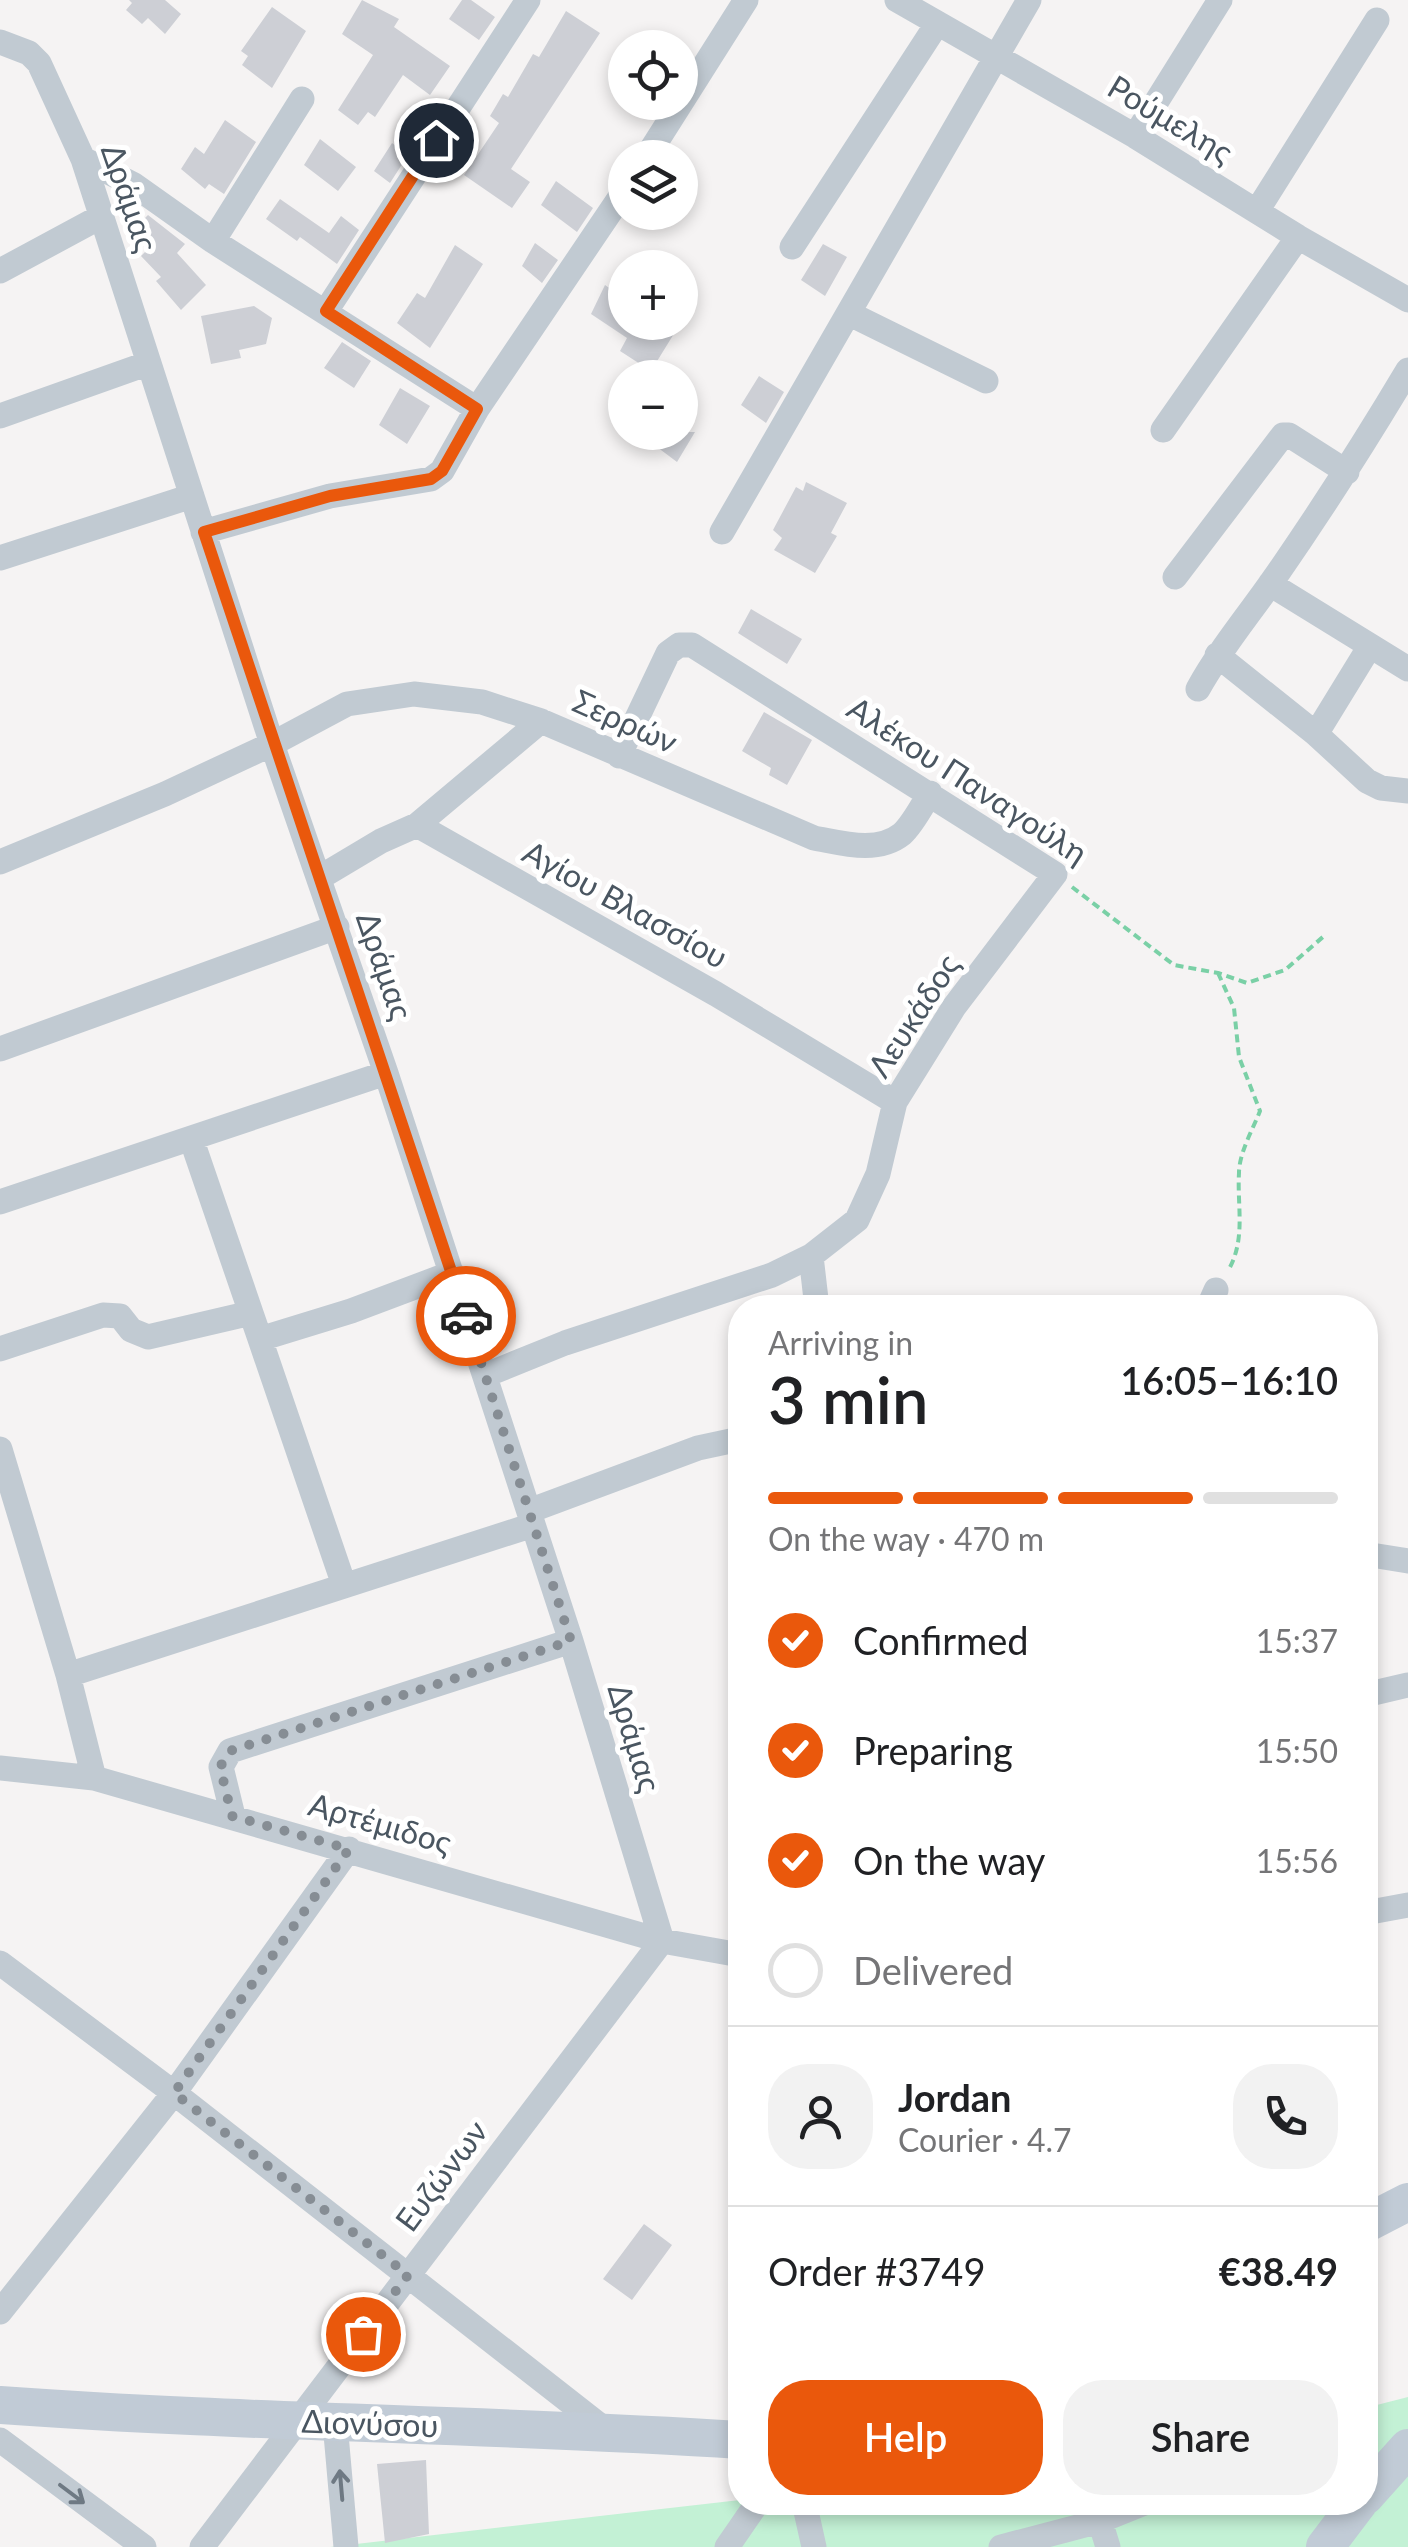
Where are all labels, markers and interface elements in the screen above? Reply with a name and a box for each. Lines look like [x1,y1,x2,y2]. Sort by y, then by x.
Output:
map controls [608,30,698,450]
button: locate [608,30,698,120]
street label: Ρούμελης [1101,66,1240,171]
pin [394,98,479,183]
icon: home [409,113,464,168]
street label: Δράμας [94,138,167,257]
button: layers [608,140,698,230]
button: + [608,250,698,340]
button: − [608,360,698,450]
street label: Σερρών [567,680,684,761]
street label: Αλέκου Παναγούλη [841,688,1095,872]
street label: Αγίου Βλασσίου [517,831,735,976]
street label: Δράμας [349,906,422,1025]
street label: Λευκάδος [859,946,967,1084]
courier [416,1266,516,1366]
icon: car [439,1289,494,1344]
text: Arriving in [768,1323,913,1362]
text: 16:05–16:10 [1120,1357,1338,1403]
text: 3 min [768,1360,928,1438]
text: On the way · 470 m [768,1519,1044,1558]
icon: check [768,1613,823,1668]
text: Confirmed [853,1617,1029,1663]
text: 15:37 [1256,1621,1338,1660]
street label: Δράμας [600,1679,670,1797]
icon: check [768,1723,823,1778]
text: Preparing [853,1727,1013,1773]
text: 15:50 [1256,1731,1338,1770]
street label: Αρτέμιδος [305,1784,456,1862]
icon: check [768,1833,823,1888]
text: On the way [853,1837,1045,1883]
text: 15:56 [1256,1841,1338,1880]
text: Delivered [853,1947,1013,1993]
button: person [768,2064,873,2169]
button: phone [1233,2064,1338,2169]
text: Jordan [898,2074,1011,2120]
street label: Ευζώνων [387,2112,495,2238]
text: Courier · 4.7 [898,2120,1072,2159]
text: Order #3749 [768,2248,985,2294]
text: €38.49 [1219,2248,1338,2294]
pin [321,2292,406,2377]
icon: bag [336,2307,391,2362]
button: Help [768,2380,1043,2495]
button: Share [1063,2380,1338,2495]
street label: Διονύσου [301,2401,439,2444]
one-way arrow [331,2469,350,2502]
one-way arrow [58,2483,85,2504]

